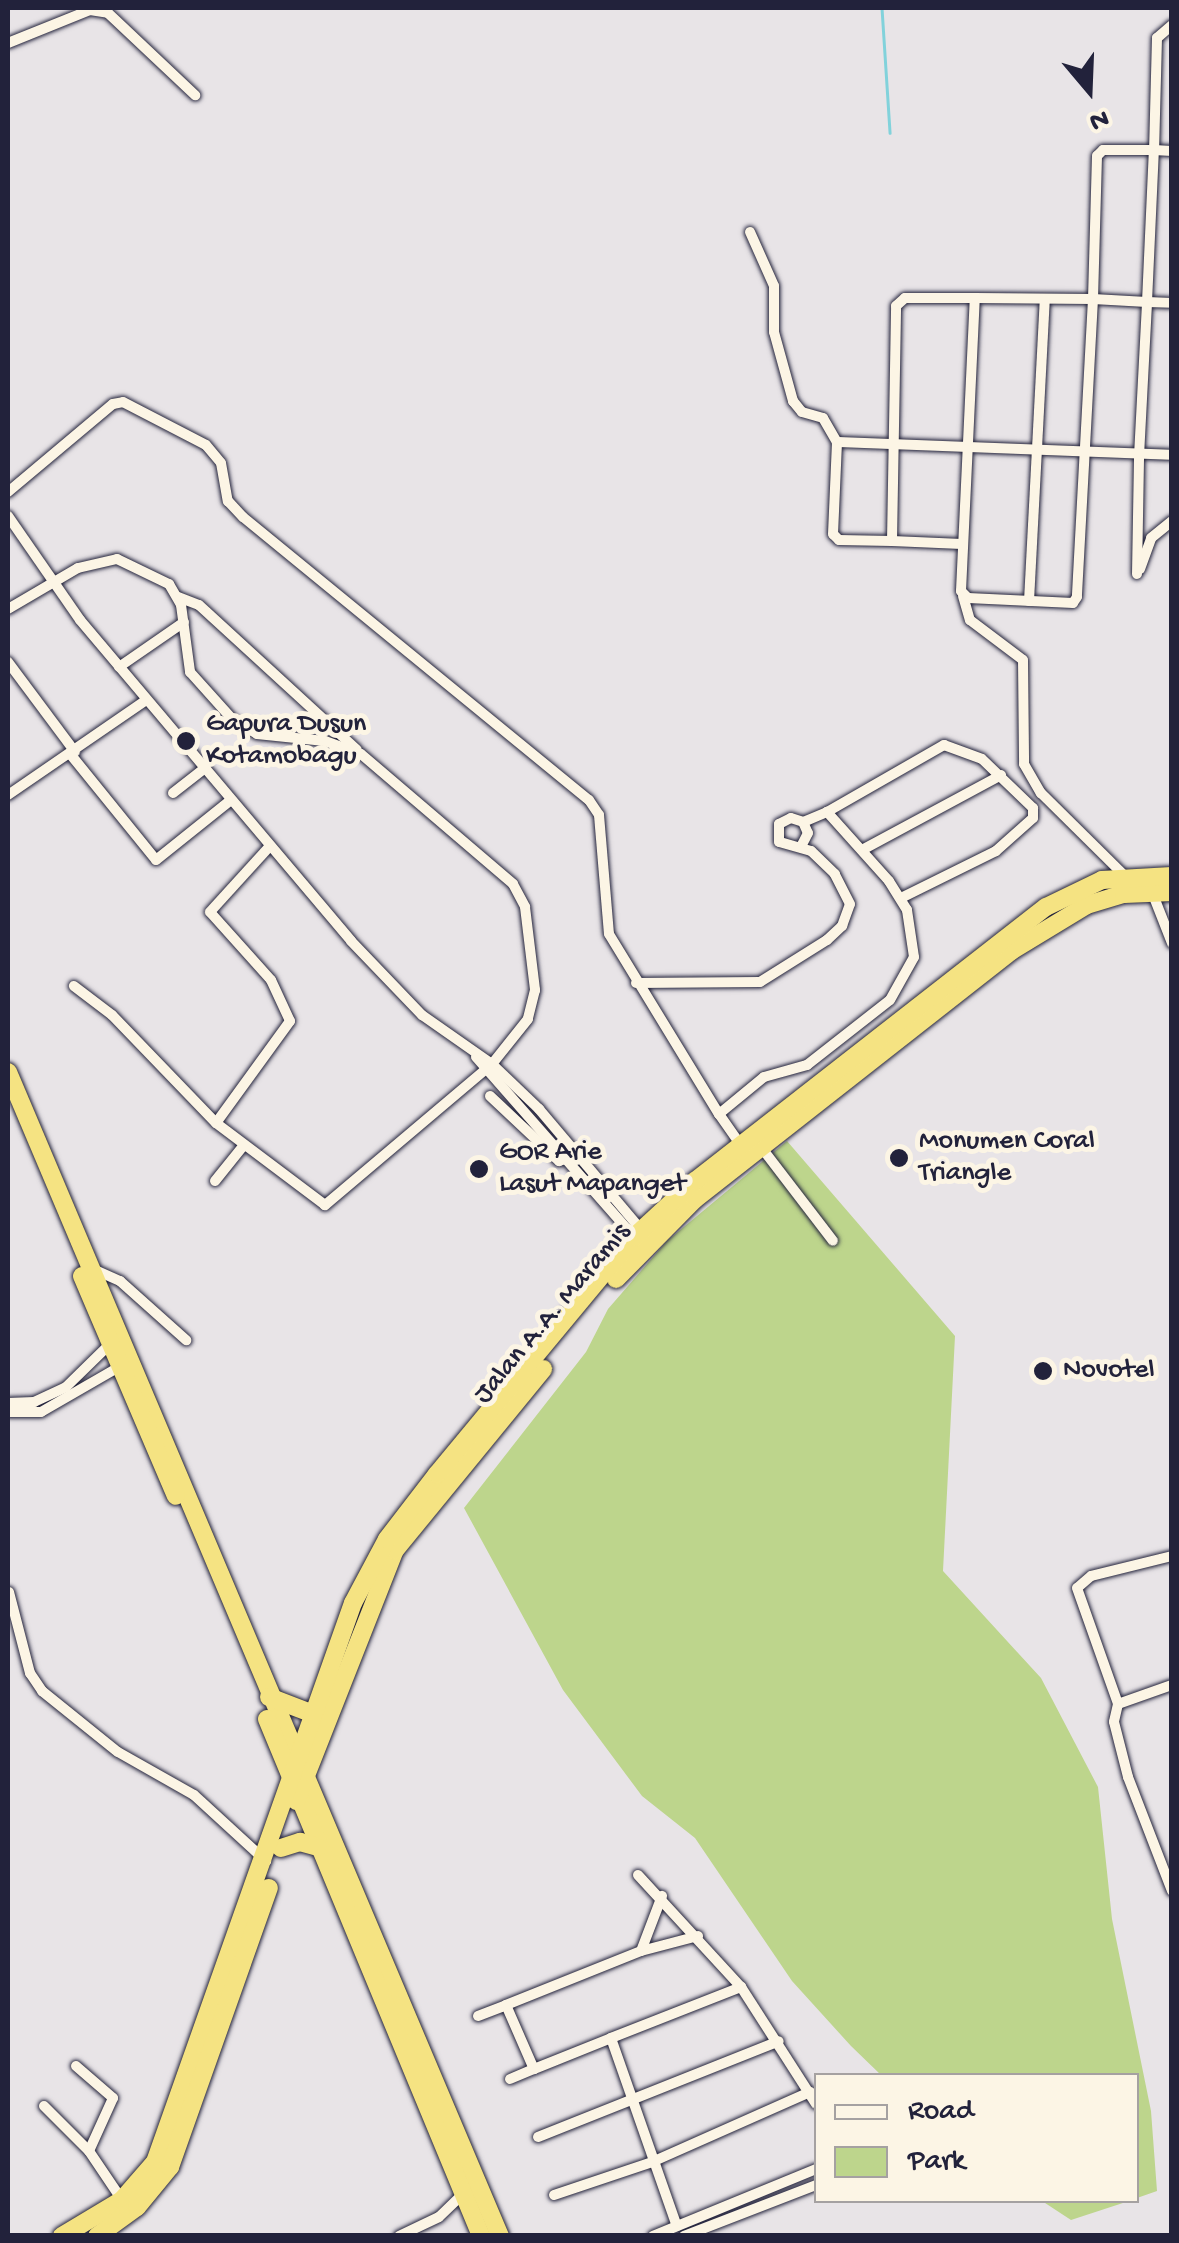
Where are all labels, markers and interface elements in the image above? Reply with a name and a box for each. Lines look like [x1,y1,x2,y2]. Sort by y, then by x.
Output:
north arrow [1039,40,1139,140]
text: N [1085,100,1113,137]
place label: Gapura Dusun Kotamobagu [206,708,366,774]
marker: Gapura Dusun Kotamobagu [175,730,197,752]
place label: Monumen Coral Triangle [919,1125,1095,1191]
place label: GOR Arie Lasut Mapanget [499,1136,686,1202]
marker: Monumen Coral Triangle [888,1147,910,1169]
marker: GOR Arie Lasut Mapanget [468,1158,490,1180]
street label: Jalan A.A. Maramis [468,1217,638,1411]
place label: Novotel [1063,1354,1155,1388]
marker: Novotel [1032,1360,1054,1382]
legend [814,2073,1139,2203]
text: Road [908,2095,974,2130]
text: Park [908,2145,965,2180]

